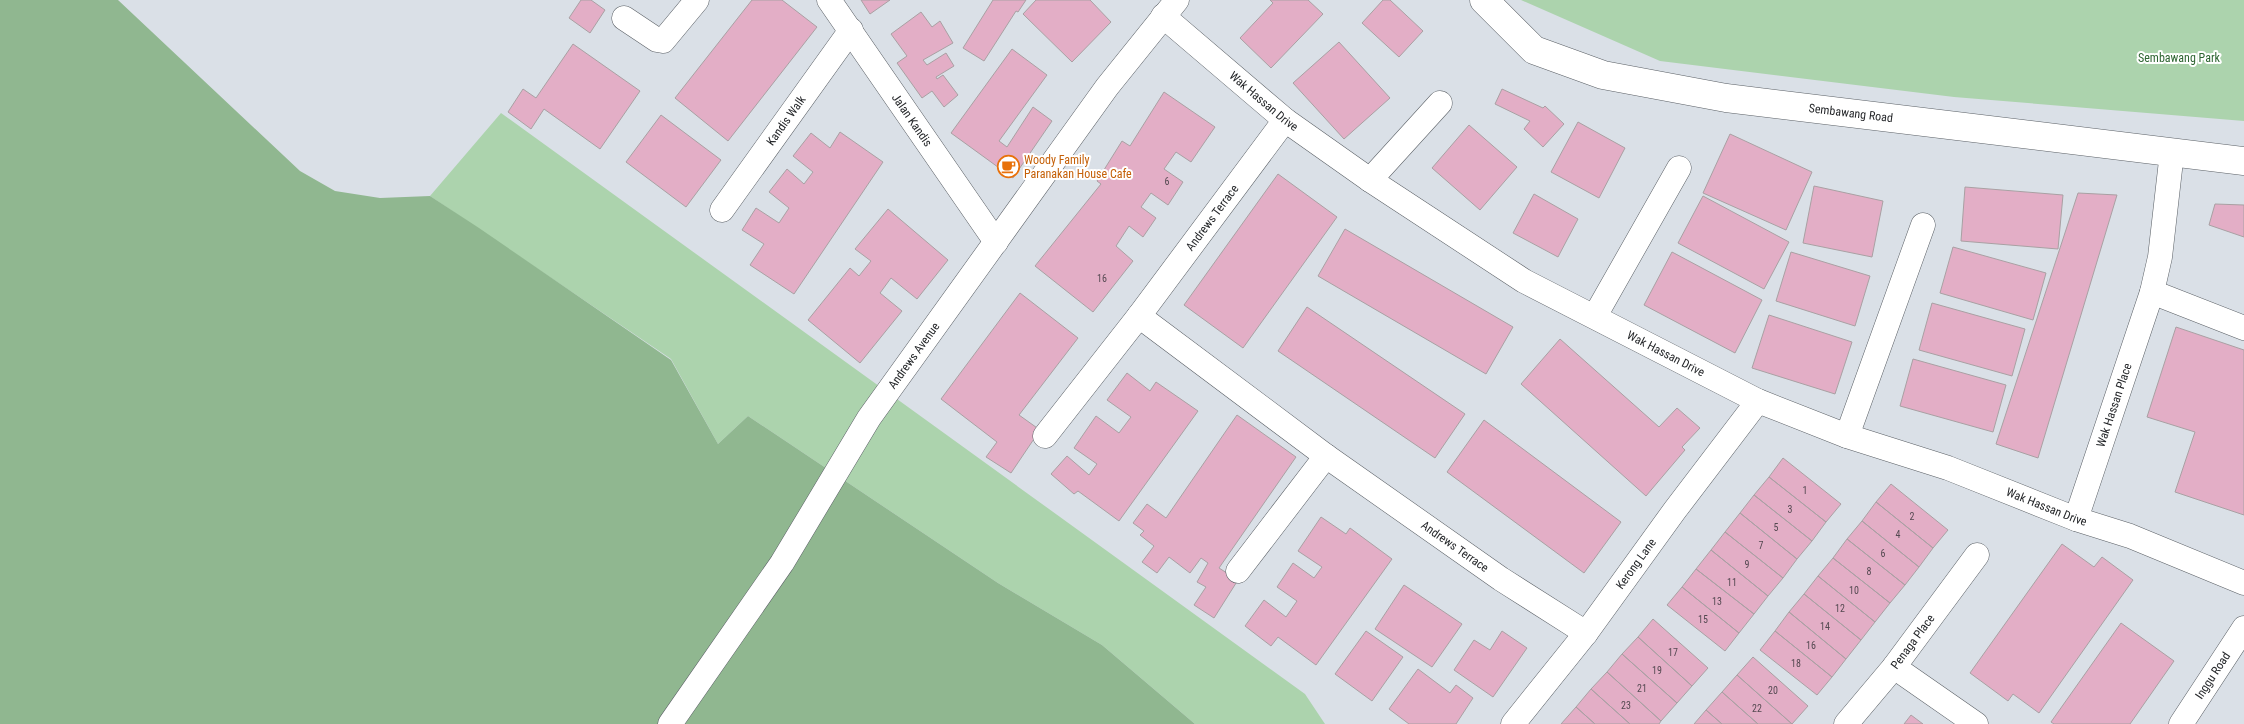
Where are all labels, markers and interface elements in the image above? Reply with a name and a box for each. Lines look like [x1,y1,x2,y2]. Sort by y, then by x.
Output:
park label: Sembawang Park [2138,51,2221,65]
street label: Wak Hassan Drive [1226,69,1301,134]
street label: Jalan Kandis [889,91,935,149]
street label: Kandis Walk [764,92,809,148]
street label: Sembawang Road [1808,101,1894,125]
place label: Woody Family Paranakan House Cafe [1024,153,1132,181]
cafe icon: Woody Family Paranakan House Cafe [996,155,1020,179]
house number: 6 [1165,176,1170,187]
street label: Andrews Terrace [1183,182,1242,254]
house number: 16 [1097,273,1107,284]
street label: Andrews Avenue [885,319,943,392]
street label: Wak Hassan Drive [1625,328,1707,380]
street label: Wak Hassan Place [2094,361,2135,449]
house number: 1 [1803,485,1807,496]
street label: Wak Hassan Drive [2004,485,2089,529]
house number: 3 [1788,504,1793,515]
house number: 2 [1910,511,1915,522]
street label: Andrews Terrace [1418,518,1491,575]
house number: 5 [1774,522,1779,533]
house number: 4 [1896,529,1901,540]
street label: Kerong Lane [1613,536,1659,592]
house number: 7 [1759,540,1764,551]
house number: 6 [1881,548,1886,559]
house number: 9 [1745,559,1750,570]
house number: 8 [1867,566,1872,577]
house number: 11 [1727,577,1737,588]
house number: 10 [1849,585,1859,596]
house number: 13 [1712,596,1722,607]
house number: 12 [1835,603,1845,614]
street label: Penaga Place [1888,611,1938,672]
house number: 15 [1698,614,1708,625]
house number: 14 [1820,621,1830,632]
house number: 16 [1806,640,1816,651]
house number: 17 [1668,647,1678,658]
street label: Inggu Road [2192,649,2233,702]
house number: 18 [1791,658,1801,669]
house number: 19 [1652,665,1662,676]
house number: 21 [1637,683,1647,694]
house number: 20 [1768,685,1778,696]
house number: 23 [1621,700,1631,711]
house number: 22 [1752,703,1762,714]

